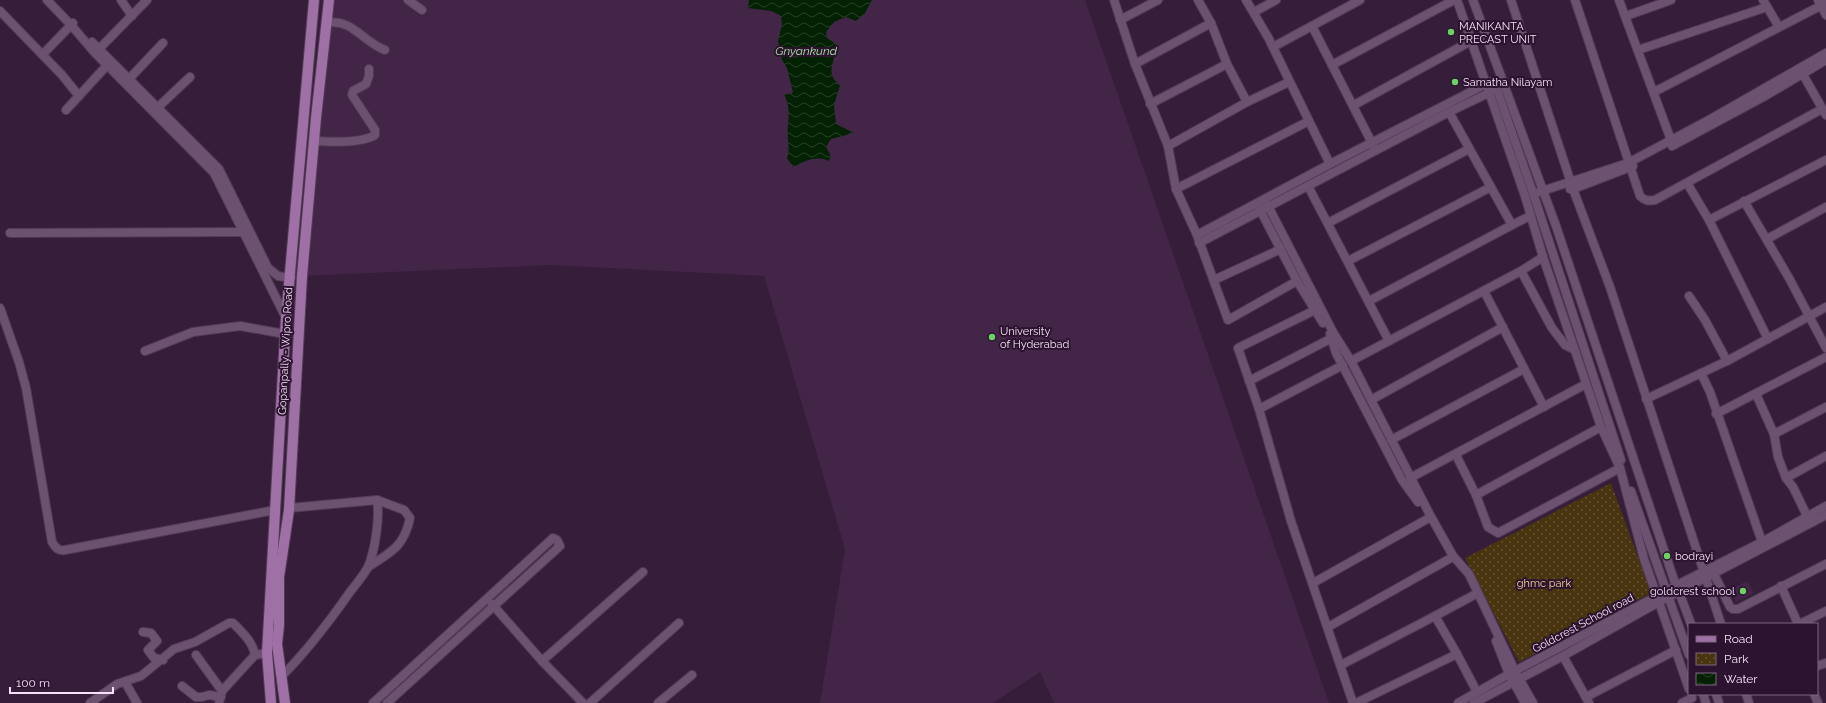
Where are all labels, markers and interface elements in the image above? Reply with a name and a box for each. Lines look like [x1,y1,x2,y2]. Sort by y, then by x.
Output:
place label: MANIKANTA PRECAST UNIT [1459,20,1537,46]
marker: MANIKANTA PRECAST UNIT [1446,27,1456,37]
water label: Gnyankund [775,44,838,58]
place label: Samatha Nilayam [1463,76,1552,89]
marker: Samatha Nilayam [1450,77,1460,87]
street label: Gopanpally - Wipro Road [276,287,295,415]
place label: University of Hyderabad [1000,325,1069,351]
marker: University of Hyderabad [987,332,997,342]
place label: bodrayi [1675,550,1713,563]
marker: bodrayi [1662,551,1672,561]
park label: ghmc park [1517,577,1571,590]
place label: goldcrest school [1650,585,1735,598]
marker: goldcrest school [1738,586,1748,596]
street label: Goldcrest School road [1530,591,1636,656]
legend [1688,623,1818,695]
text: Road [1724,632,1753,646]
text: Park [1724,652,1749,666]
scale bar [10,669,113,695]
text: Water [1724,672,1758,686]
text: 100 m [16,676,50,690]

